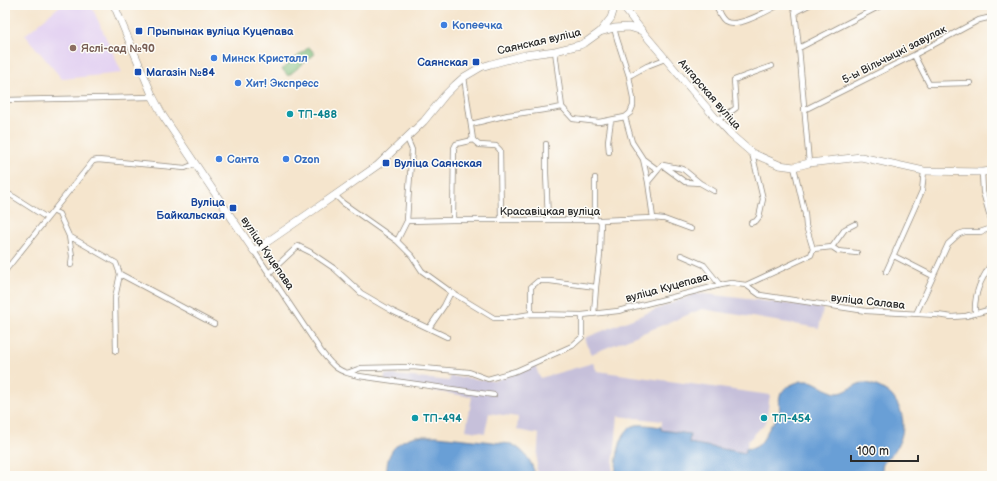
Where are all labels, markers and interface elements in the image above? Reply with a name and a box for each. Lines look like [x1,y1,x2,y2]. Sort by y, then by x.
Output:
place label: Копеечка [452,19,503,32]
marker: Копеечка [439,20,449,30]
street label: 5-ы Вільчыцкі завулак [840,22,949,86]
place label: Прыпынак вуліца Куцепава [147,25,294,38]
street label: Саянская вуліца [496,25,583,57]
marker: Прыпынак вуліца Куцепава [134,26,144,36]
place label: Яслі-сад №90 [81,42,155,55]
marker: Яслі-сад №90 [68,43,78,53]
place label: Минск Кристалл [222,52,308,65]
marker: Минск Кристалл [209,53,219,63]
place label: Саянская [417,56,468,69]
street label: Ангарская вуліца [675,56,744,133]
marker: Саянская [471,57,481,67]
place label: Магазін №84 [146,66,215,79]
marker: Магазін №84 [133,67,143,77]
place label: Хит! Экспресс [245,77,319,90]
marker: Хит! Экспресс [233,78,243,88]
place label: ТП-488 [298,108,337,121]
marker: ТП-488 [285,109,295,119]
place label: Санта [227,153,259,166]
place label: Ozon [294,153,320,166]
marker: Санта [214,154,224,164]
marker: Ozon [281,154,291,164]
place label: Вуліца Саянская [394,157,482,170]
marker: Вуліца Саянская [381,158,391,168]
place label: Вуліца Байкальская [156,196,226,222]
marker: Вуліца Байкальская [228,203,238,213]
street label: Красавіцкая вуліца [500,205,601,218]
street label: вуліца Куцепава [238,214,297,293]
street label: вуліца Куцепава [624,270,711,305]
street label: вуліца Салава [830,291,906,312]
place label: ТП-494 [423,412,462,425]
place label: ТП-454 [772,412,811,425]
marker: ТП-494 [410,413,420,423]
marker: ТП-454 [759,413,769,423]
scale bar [851,437,918,463]
text: 100 m [857,444,889,459]

